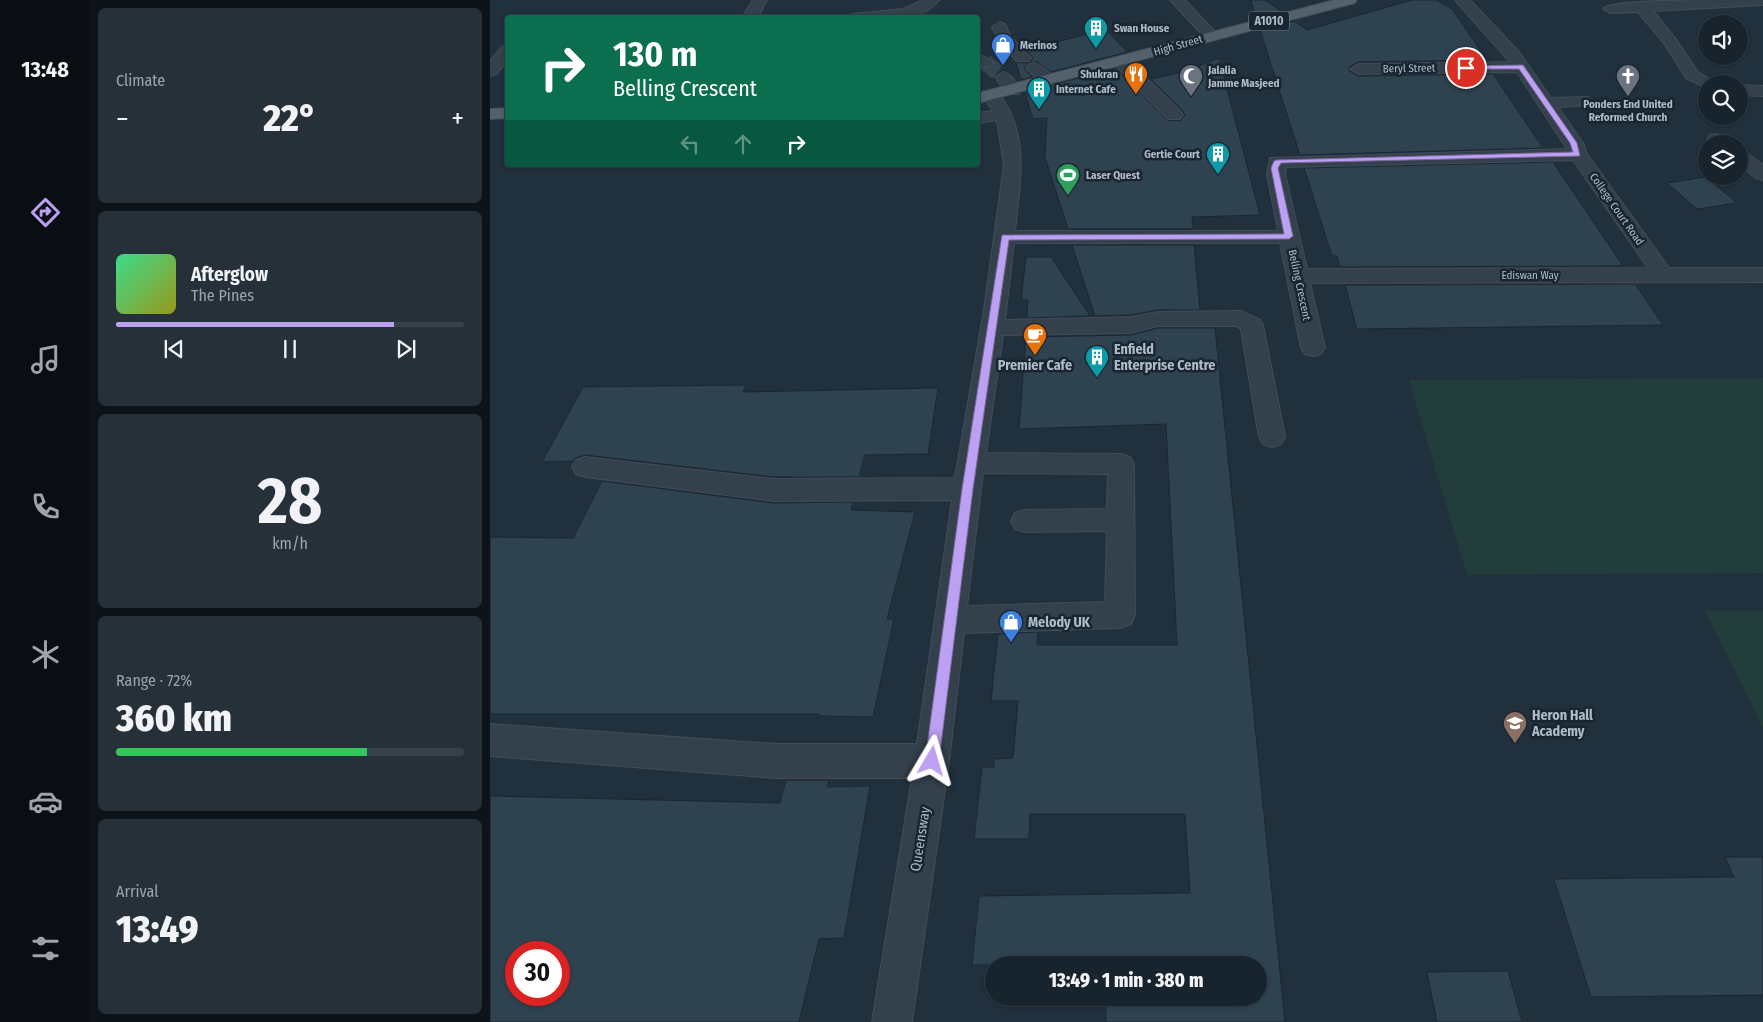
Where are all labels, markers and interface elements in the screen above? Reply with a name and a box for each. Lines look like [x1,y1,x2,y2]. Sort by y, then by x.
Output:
road number: A1010 [1249,12,1289,30]
building icon: Swan House [1083,15,1109,49]
map controls [1698,15,1748,185]
button: sound [1698,15,1748,65]
place label: Swan House [1114,22,1170,35]
shop icon: Merinos [990,32,1016,66]
street label: High Street [1152,32,1204,59]
text: 130 m [613,33,697,75]
icon: right [530,35,595,100]
place label: Merinos [1020,39,1057,52]
pin [1445,47,1487,89]
icon: arrive [1452,54,1480,82]
text: 13:48 [21,56,69,83]
restaurant icon: Shukran [1123,61,1149,95]
street label: Beryl Street [1383,62,1436,75]
mosque icon: Jalalia Jamme Masjeed [1178,63,1204,97]
church icon: Ponders End United Reformed Church [1615,63,1641,97]
place label: Jalalia Jamme Masjeed [1207,64,1279,90]
place label: Shukran [1080,68,1118,81]
text: Climate [116,71,165,90]
text: Belling Crescent [613,75,757,102]
button: search [1698,75,1748,125]
building icon: Internet Cafe [1026,76,1052,110]
place label: Internet Cafe [1056,83,1116,96]
text: 22° [263,95,317,141]
place label: Ponders End United Reformed Church [1583,98,1673,124]
text: − [116,102,129,135]
text: + [451,102,464,135]
icon: left [676,130,704,158]
icon: ahead [729,130,757,158]
icon: right [782,130,810,158]
button: layers [1698,135,1748,185]
building icon: Gertie Court [1205,141,1231,175]
place label: Gertie Court [1144,148,1200,161]
sports icon: Laser Quest [1055,162,1081,196]
place label: Laser Quest [1086,169,1140,182]
street label: College Court Road [1587,171,1646,248]
icon: directions [28,195,63,230]
street label: Belling Crescent [1286,249,1313,322]
text: Afterglow [191,263,268,286]
street label: Ediswan Way [1501,269,1559,282]
text: The Pines [191,286,254,305]
cafe icon: Premier Cafe [1022,322,1048,356]
icon: previous [160,335,188,363]
icon: pause [276,335,304,363]
icon: next [392,335,420,363]
place label: Enfield Enterprise Centre [1114,341,1215,374]
icon: music [28,342,63,377]
building icon: Enfield Enterprise Centre [1084,344,1110,378]
place label: Premier Cafe [998,357,1072,374]
text: 28 [258,462,322,540]
icon: phone [28,489,63,524]
text: km/h [272,534,308,553]
shop icon: Melody UK [998,609,1024,643]
place label: Melody UK [1028,614,1091,631]
icon: climate [28,637,63,672]
text: Range · 72% [116,671,192,690]
text: 360 km [116,695,232,741]
place label: Heron Hall Academy [1531,707,1593,740]
school or university icon: Heron Hall Academy [1502,710,1528,744]
position arrow [905,734,957,786]
icon: car [28,784,63,819]
street label: Queensway [907,805,934,873]
text: Arrival [116,882,158,901]
text: 13:49 [116,906,199,952]
icon: filters [28,931,63,966]
speed limit sign: 30 [505,941,570,1006]
text: 13:49 · 1 min · 380 m [1049,969,1203,992]

